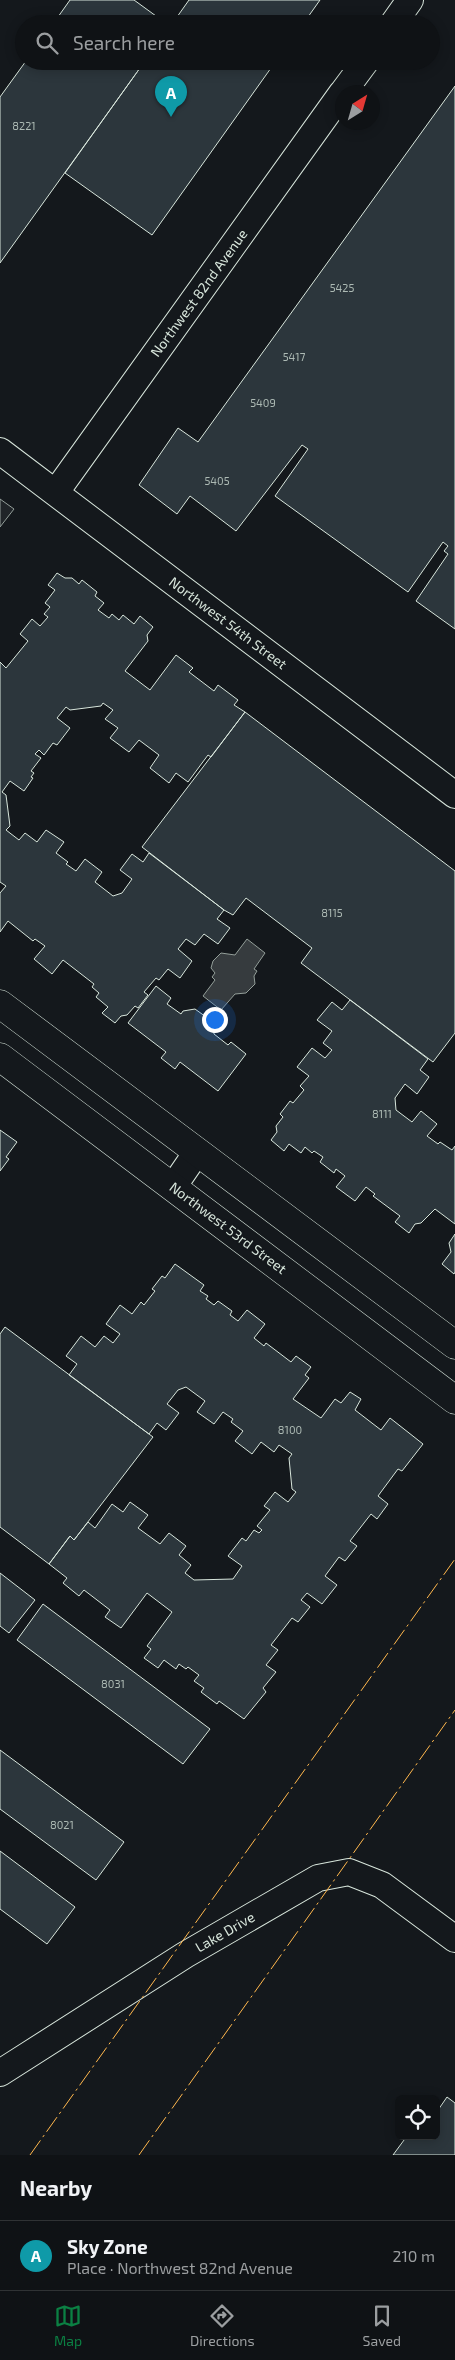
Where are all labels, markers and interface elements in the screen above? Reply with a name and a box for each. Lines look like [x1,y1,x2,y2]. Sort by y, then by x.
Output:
search box [15,15,440,70]
icon: search [33,29,61,57]
text: Search here [73,31,175,54]
pin: A [155,76,187,117]
north arrow [335,85,380,130]
house number: 8221 [12,119,36,132]
street label: Northwest 82nd Avenue [147,226,251,360]
house number: 5425 [330,281,354,294]
house number: 5417 [283,350,306,363]
house number: 5409 [250,396,276,409]
house number: 5405 [204,474,230,487]
street label: Northwest 54th Street [166,573,291,672]
house number: 8115 [321,906,343,919]
your location [202,1007,228,1033]
house number: 8111 [372,1107,392,1120]
street label: Northwest 53rd Street [166,1178,290,1277]
house number: 8100 [278,1423,302,1436]
house number: 8031 [101,1677,125,1690]
house number: 8021 [50,1818,74,1831]
street label: Lake Drive [192,1908,257,1955]
map controls [395,2095,440,2140]
button: locate [395,2095,440,2140]
text: Nearby [20,2175,92,2200]
text: Sky Zone [67,2235,148,2258]
text: A [31,2246,41,2265]
text: 210 m [392,2246,435,2265]
text: Place · Northwest 82nd Avenue [67,2258,293,2277]
tab: Map [54,2302,82,2349]
tab: Directions [190,2302,255,2349]
tab: Saved [363,2302,401,2349]

